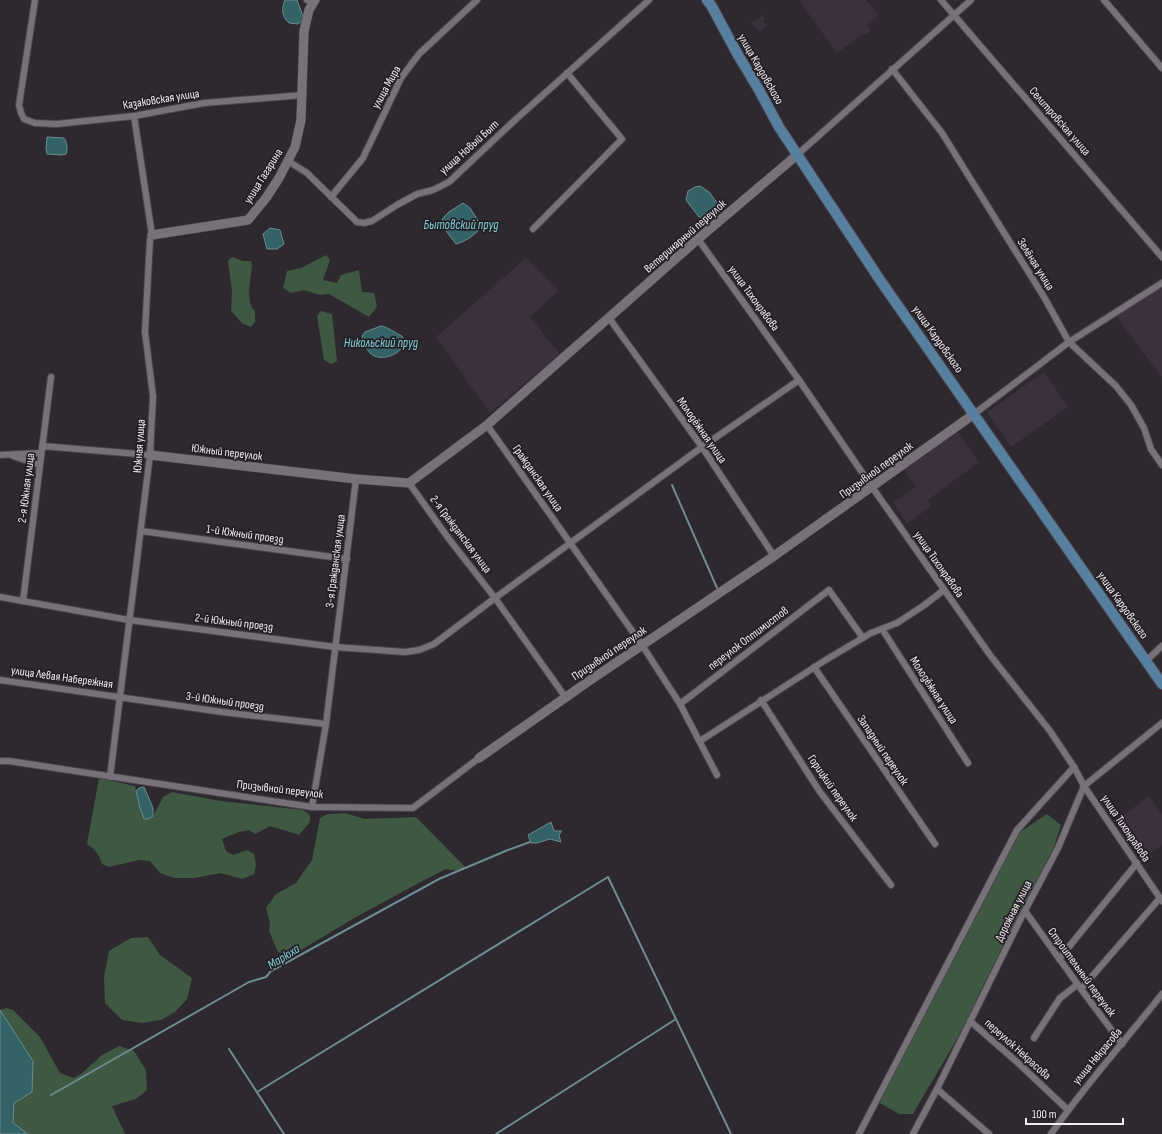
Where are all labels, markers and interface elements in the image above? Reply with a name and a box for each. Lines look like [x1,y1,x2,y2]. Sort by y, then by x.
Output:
street label: улица Кардовского [734,31,787,107]
street label: улица Мира [368,63,405,111]
street label: Селитровская улица [1026,84,1094,159]
street label: Казаковская улица [122,86,201,113]
street label: улица Новый Быт [436,117,502,178]
street label: улица Гагарина [241,146,286,207]
street label: Ветеринарный переулок [641,196,730,276]
water label: Бытовский пруд [423,217,499,233]
street label: Зелёная улица [1014,235,1058,294]
street label: улица Тихонравова [725,262,783,334]
street label: улица Кардовского [909,303,966,376]
water label: Никольский пруд [344,335,419,351]
street label: Молодёжная улица [673,394,730,467]
street label: Южная улица [130,418,149,474]
street label: Призывной переулок [837,438,916,502]
street label: Южный переулок [191,441,264,464]
street label: Гражданская улица [509,442,566,515]
street label: 2-я Южная улица [15,452,38,524]
street label: 2-я Гражданская улица [426,492,495,577]
street label: 3-я Гражданская улица [322,513,349,609]
street label: 1-й Южный проезд [205,522,285,547]
street label: улица Тихонравова [910,528,967,601]
street label: улица Кардовского [1094,569,1151,642]
street label: переулок Оптимистов [705,603,792,674]
street label: 2-й Южный проезд [194,610,274,635]
street label: Призывной переулок [569,623,650,684]
street label: Молодёжная улица [906,654,961,727]
street label: улица Левая Набережная [10,663,114,692]
street label: 3-й Южный проезд [185,689,265,714]
street label: Западный переулок [854,712,912,789]
street label: Горицкий переулок [804,752,861,825]
street label: Призывной переулок [236,777,325,802]
street label: улица Тихонравова [1098,792,1154,865]
street label: Дорожная улица [992,878,1035,944]
street label: Строительный переулок [1044,925,1119,1020]
water label: Марюха [264,940,303,973]
street label: переулок Некрасова [981,1016,1054,1083]
street label: улица Некрасова [1069,1025,1126,1088]
scale bar [1026,1100,1123,1126]
text: 100 m [1032,1107,1057,1122]

